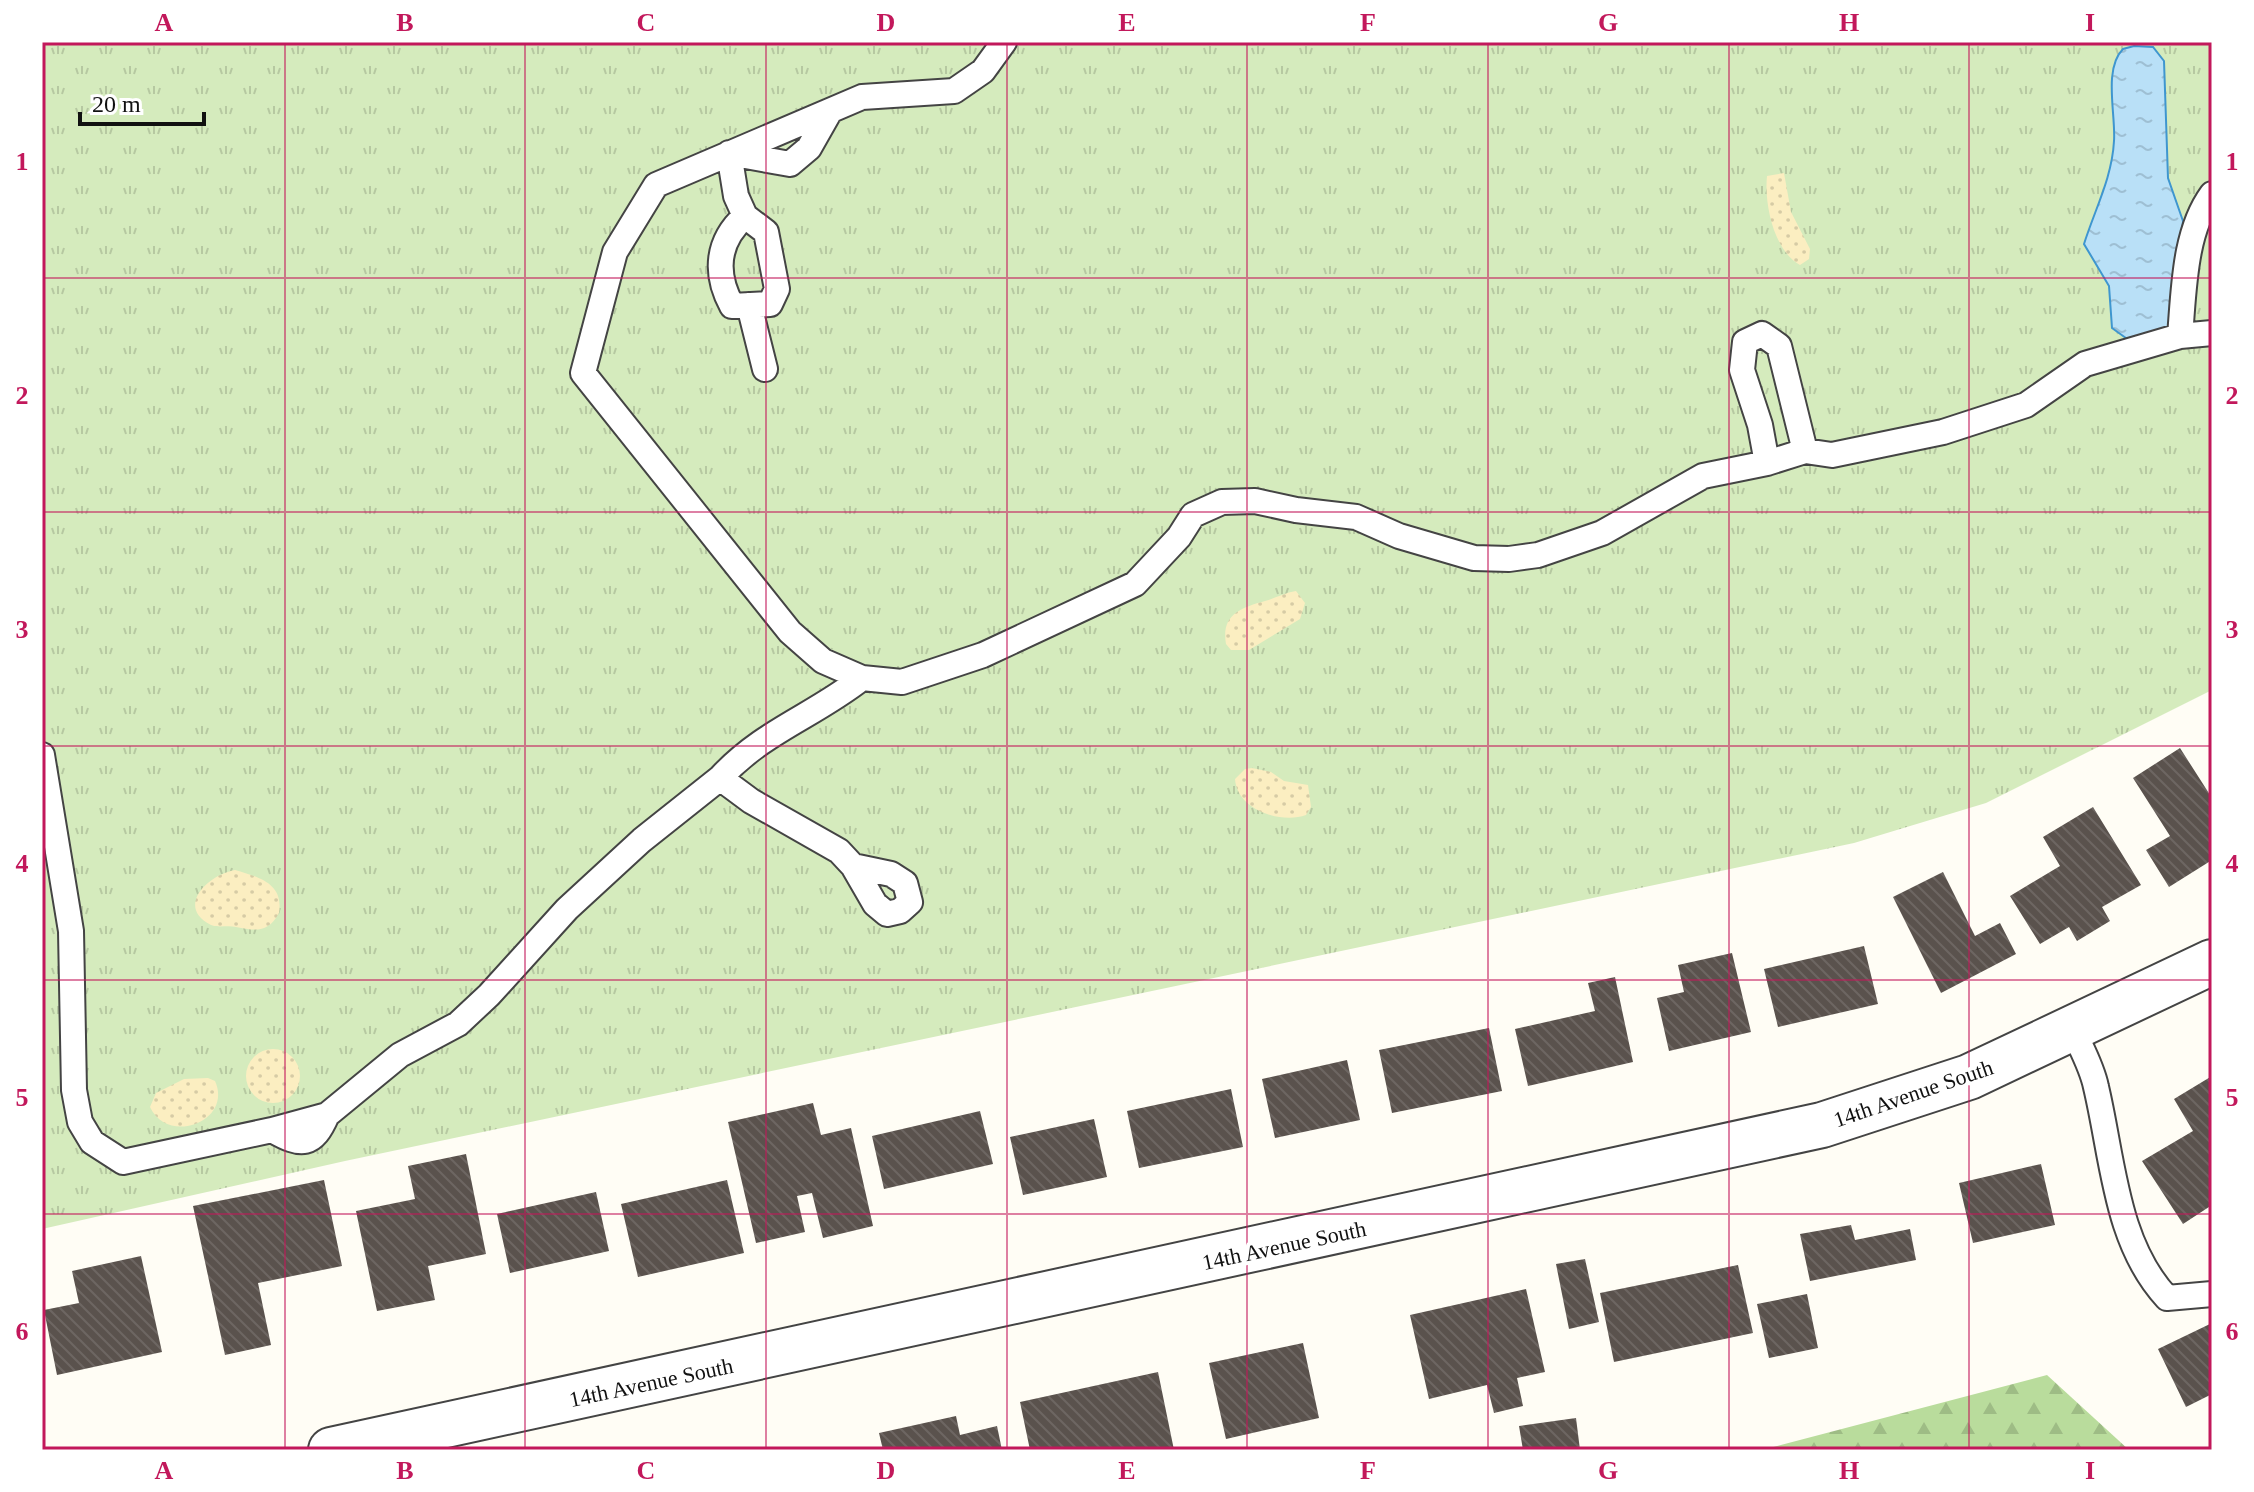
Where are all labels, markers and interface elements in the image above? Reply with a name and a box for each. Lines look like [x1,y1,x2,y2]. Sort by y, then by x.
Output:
text: A [155,8,174,37]
text: B [396,8,414,37]
text: C [637,8,655,37]
text: D [877,8,895,37]
text: E [1118,8,1136,37]
text: F [1360,8,1376,37]
text: G [1598,8,1618,37]
text: H [1839,8,1859,37]
text: I [2085,8,2095,37]
scale bar [80,76,204,126]
text: 20 m [92,91,141,117]
text: 1 [16,147,29,176]
text: 1 [2226,147,2239,176]
text: 2 [16,381,29,410]
text: 2 [2226,381,2239,410]
text: 3 [16,615,29,644]
text: 3 [2226,615,2239,644]
text: 4 [16,849,29,878]
text: 4 [2226,849,2239,878]
street label: 14th Avenue South [1830,1054,1996,1132]
text: 5 [16,1083,29,1112]
text: 5 [2226,1083,2239,1112]
street label: 14th Avenue South [1200,1216,1368,1275]
text: 6 [16,1317,29,1346]
text: 6 [2226,1317,2239,1346]
street label: 14th Avenue South [567,1353,735,1412]
text: A [155,1456,174,1485]
text: B [396,1456,414,1485]
text: C [637,1456,655,1485]
text: D [877,1456,895,1485]
text: E [1118,1456,1136,1485]
text: F [1360,1456,1376,1485]
text: G [1598,1456,1618,1485]
text: H [1839,1456,1859,1485]
text: I [2085,1456,2095,1485]

